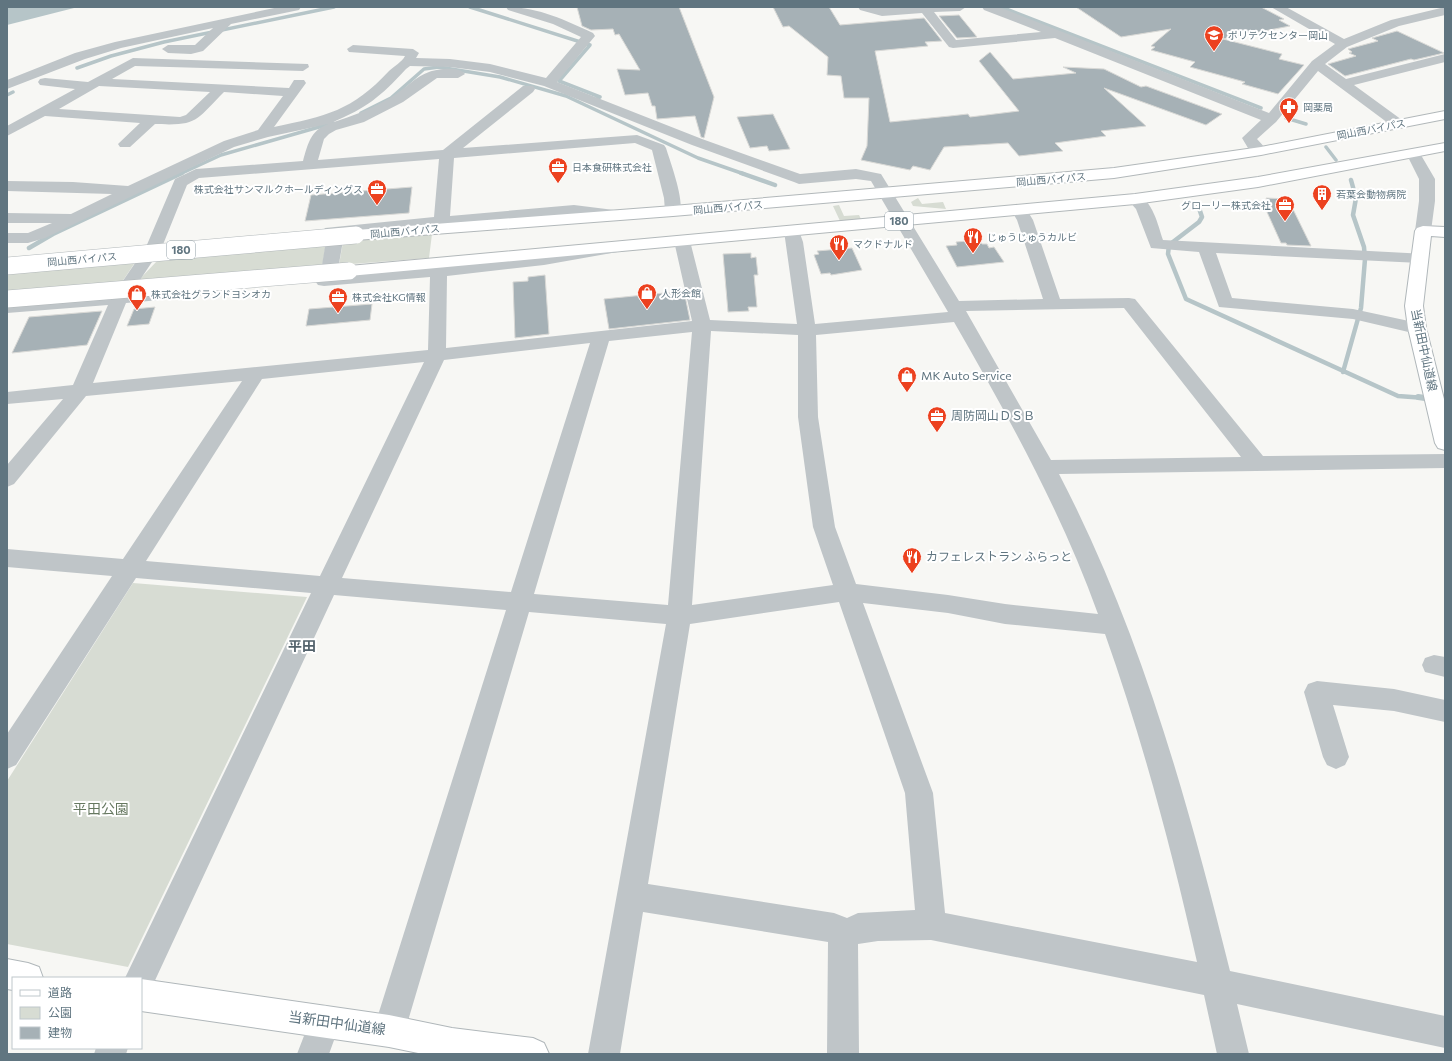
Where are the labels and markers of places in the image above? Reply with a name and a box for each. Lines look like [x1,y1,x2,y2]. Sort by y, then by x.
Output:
school or university icon: ポリテクセンター岡山 [1203,24,1225,52]
place label: ポリテクセンター岡山 [1228,29,1328,41]
pharmacy icon: 岡薬局 [1278,96,1300,124]
place label: 岡薬局 [1303,101,1333,113]
office icon: 日本食研株式会社 [547,156,569,184]
place label: 日本食研株式会社 [572,161,652,173]
office icon: 株式会社サンマルクホールディングス [366,178,388,206]
place label: 株式会社サンマルクホールディングス [194,183,363,195]
building icon: 若葉会動物病院 [1311,183,1333,211]
place label: 若葉会動物病院 [1336,188,1406,200]
office icon: グローリー株式会社 [1274,194,1296,222]
place label: グローリー株式会社 [1181,199,1271,211]
restaurant icon: じゅうじゅうカルビ [962,226,984,254]
place label: じゅうじゅうカルビ [987,231,1077,243]
restaurant icon: マクドナルド [828,233,850,261]
place label: マクドナルド [853,238,913,250]
shop icon: 人形会館 [636,282,658,310]
shop icon: 株式会社グランドヨシオカ [126,283,148,311]
office icon: 株式会社KG情報 [327,286,349,314]
place label: 人形会館 [661,287,701,299]
place label: 株式会社グランドヨシオカ [151,288,271,300]
place label: 株式会社KG情報 [352,291,426,303]
shop icon: MK Auto Service [896,365,918,393]
place label: MK Auto Service [921,368,1012,382]
office icon: 周防岡山ＤＳＢ [926,405,948,433]
place label: 周防岡山ＤＳＢ [951,408,1035,422]
restaurant icon: カフェレストラン ふらっと [901,546,923,574]
place label: カフェレストラン ふらっと [926,549,1072,563]

